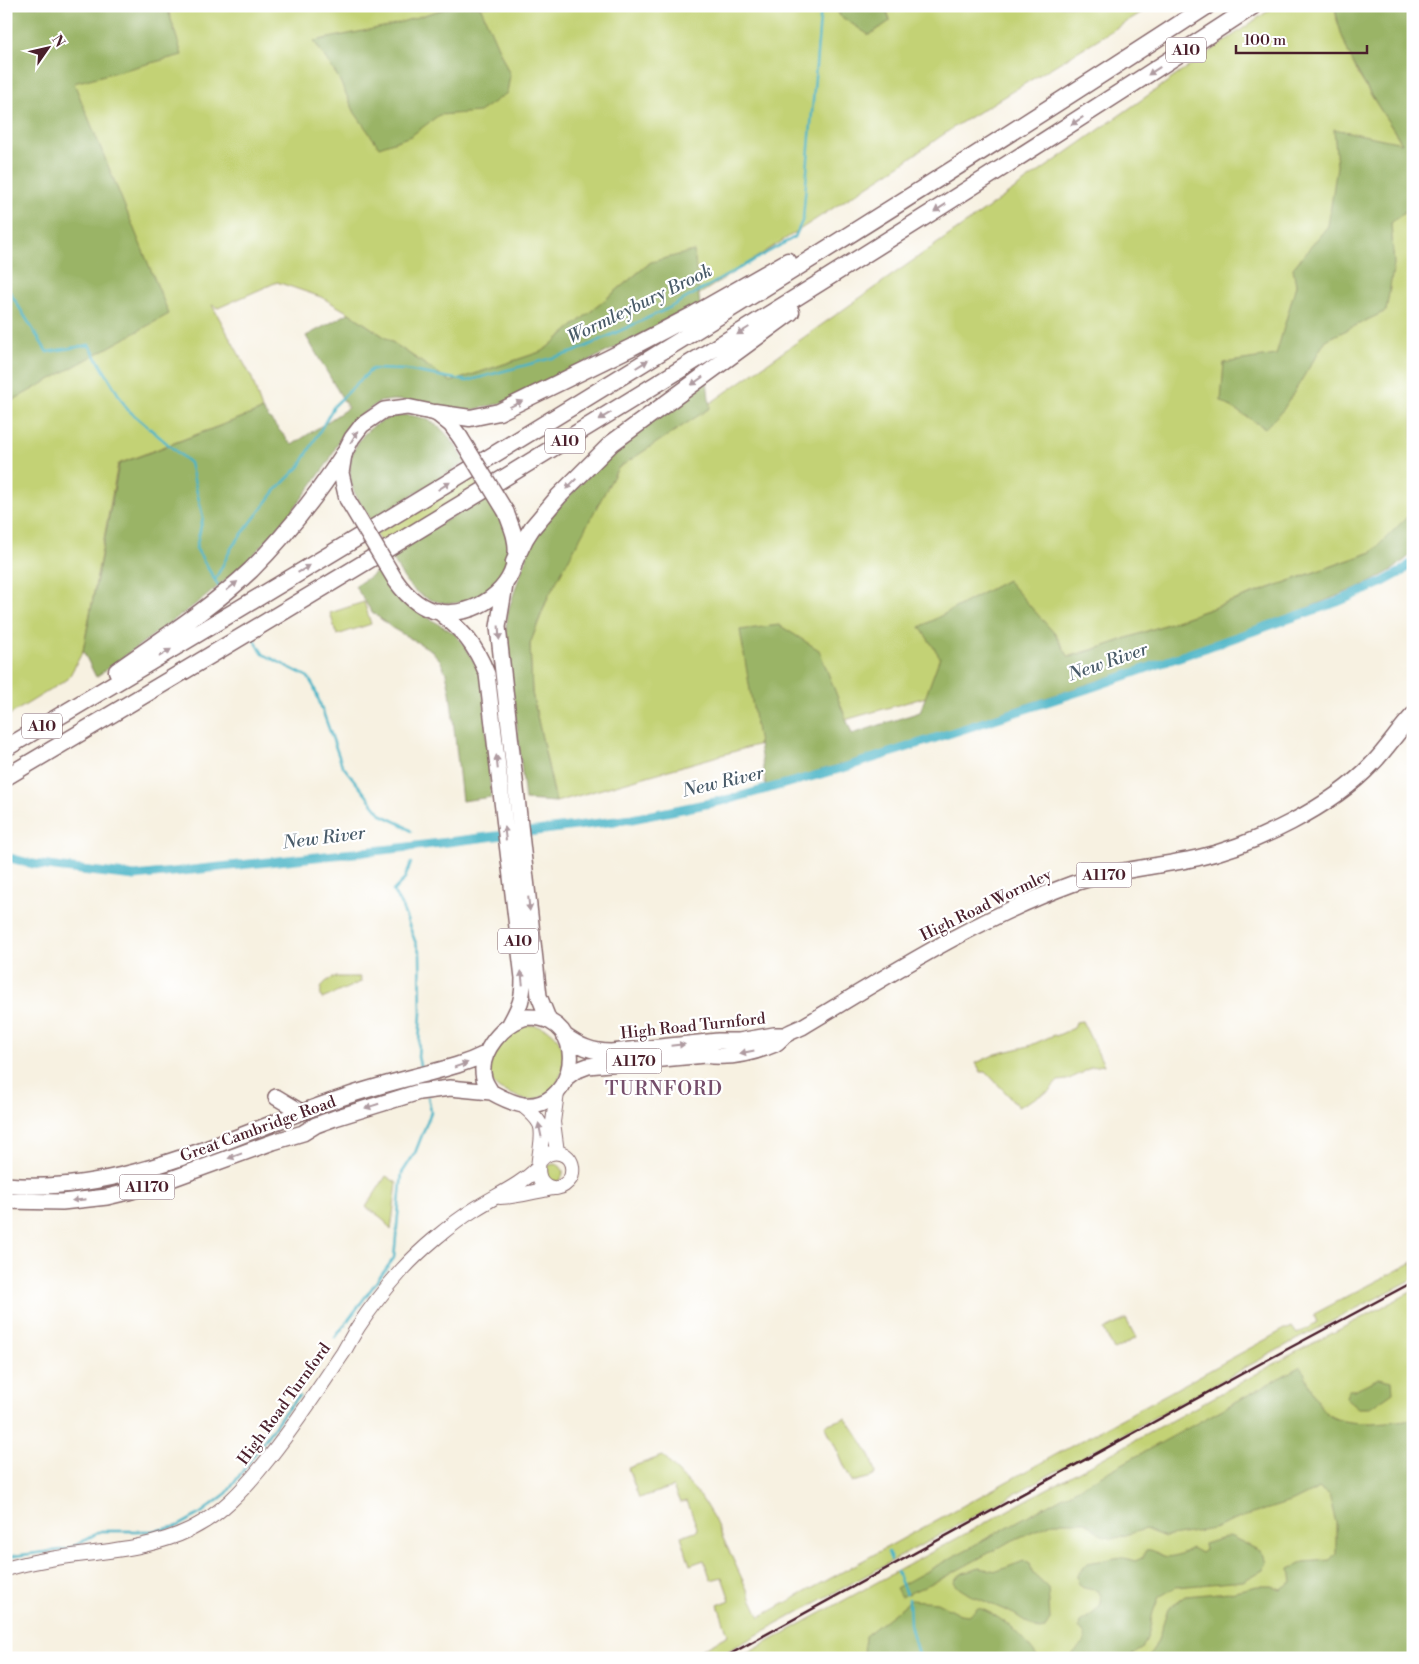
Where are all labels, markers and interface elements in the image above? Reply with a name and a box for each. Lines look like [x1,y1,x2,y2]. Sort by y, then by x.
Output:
north arrow [22,22,72,72]
scale bar [1236,22,1368,54]
text: 100 m [1244,31,1286,50]
text: N [47,32,69,51]
road number: A10 [1166,38,1206,62]
one-way arrow [1147,66,1160,76]
one-way arrow [1070,116,1084,125]
one-way arrow [933,203,947,213]
water label: Wormleybury Brook [564,259,716,349]
one-way arrow [736,326,749,335]
one-way arrow [636,360,649,369]
one-way arrow [690,376,704,386]
one-way arrow [509,400,523,408]
one-way arrow [598,412,611,421]
road number: A10 [545,428,585,454]
one-way arrow [349,430,358,443]
one-way arrow [565,477,577,489]
one-way arrow [437,481,450,491]
one-way arrow [298,565,311,574]
one-way arrow [225,581,238,592]
one-way arrow [495,625,503,641]
water label: New River [1064,638,1151,687]
one-way arrow [159,648,172,657]
road number: A10 [22,714,62,738]
one-way arrow [493,754,501,770]
water label: New River [679,761,766,803]
water label: New River [280,821,367,855]
one-way arrow [501,825,509,841]
road number: A1170 [1076,862,1132,888]
street label: High Road Wormley [917,864,1055,946]
one-way arrow [525,896,533,912]
road number: A10 [498,928,538,954]
one-way arrow [518,970,526,986]
street label: High Road Turnford [619,1008,767,1044]
one-way arrow [670,1041,686,1049]
road number: A1170 [606,1048,662,1074]
one-way arrow [738,1049,754,1057]
one-way arrow [453,1060,468,1068]
district label: TURNFORD [605,1077,723,1101]
street label: Great Cambridge Road [177,1092,339,1166]
one-way arrow [365,1102,380,1110]
one-way arrow [536,1122,544,1138]
one-way arrow [227,1153,242,1160]
road number: A1170 [120,1174,174,1200]
one-way arrow [70,1196,86,1204]
street label: High Road Turnford [233,1339,335,1469]

